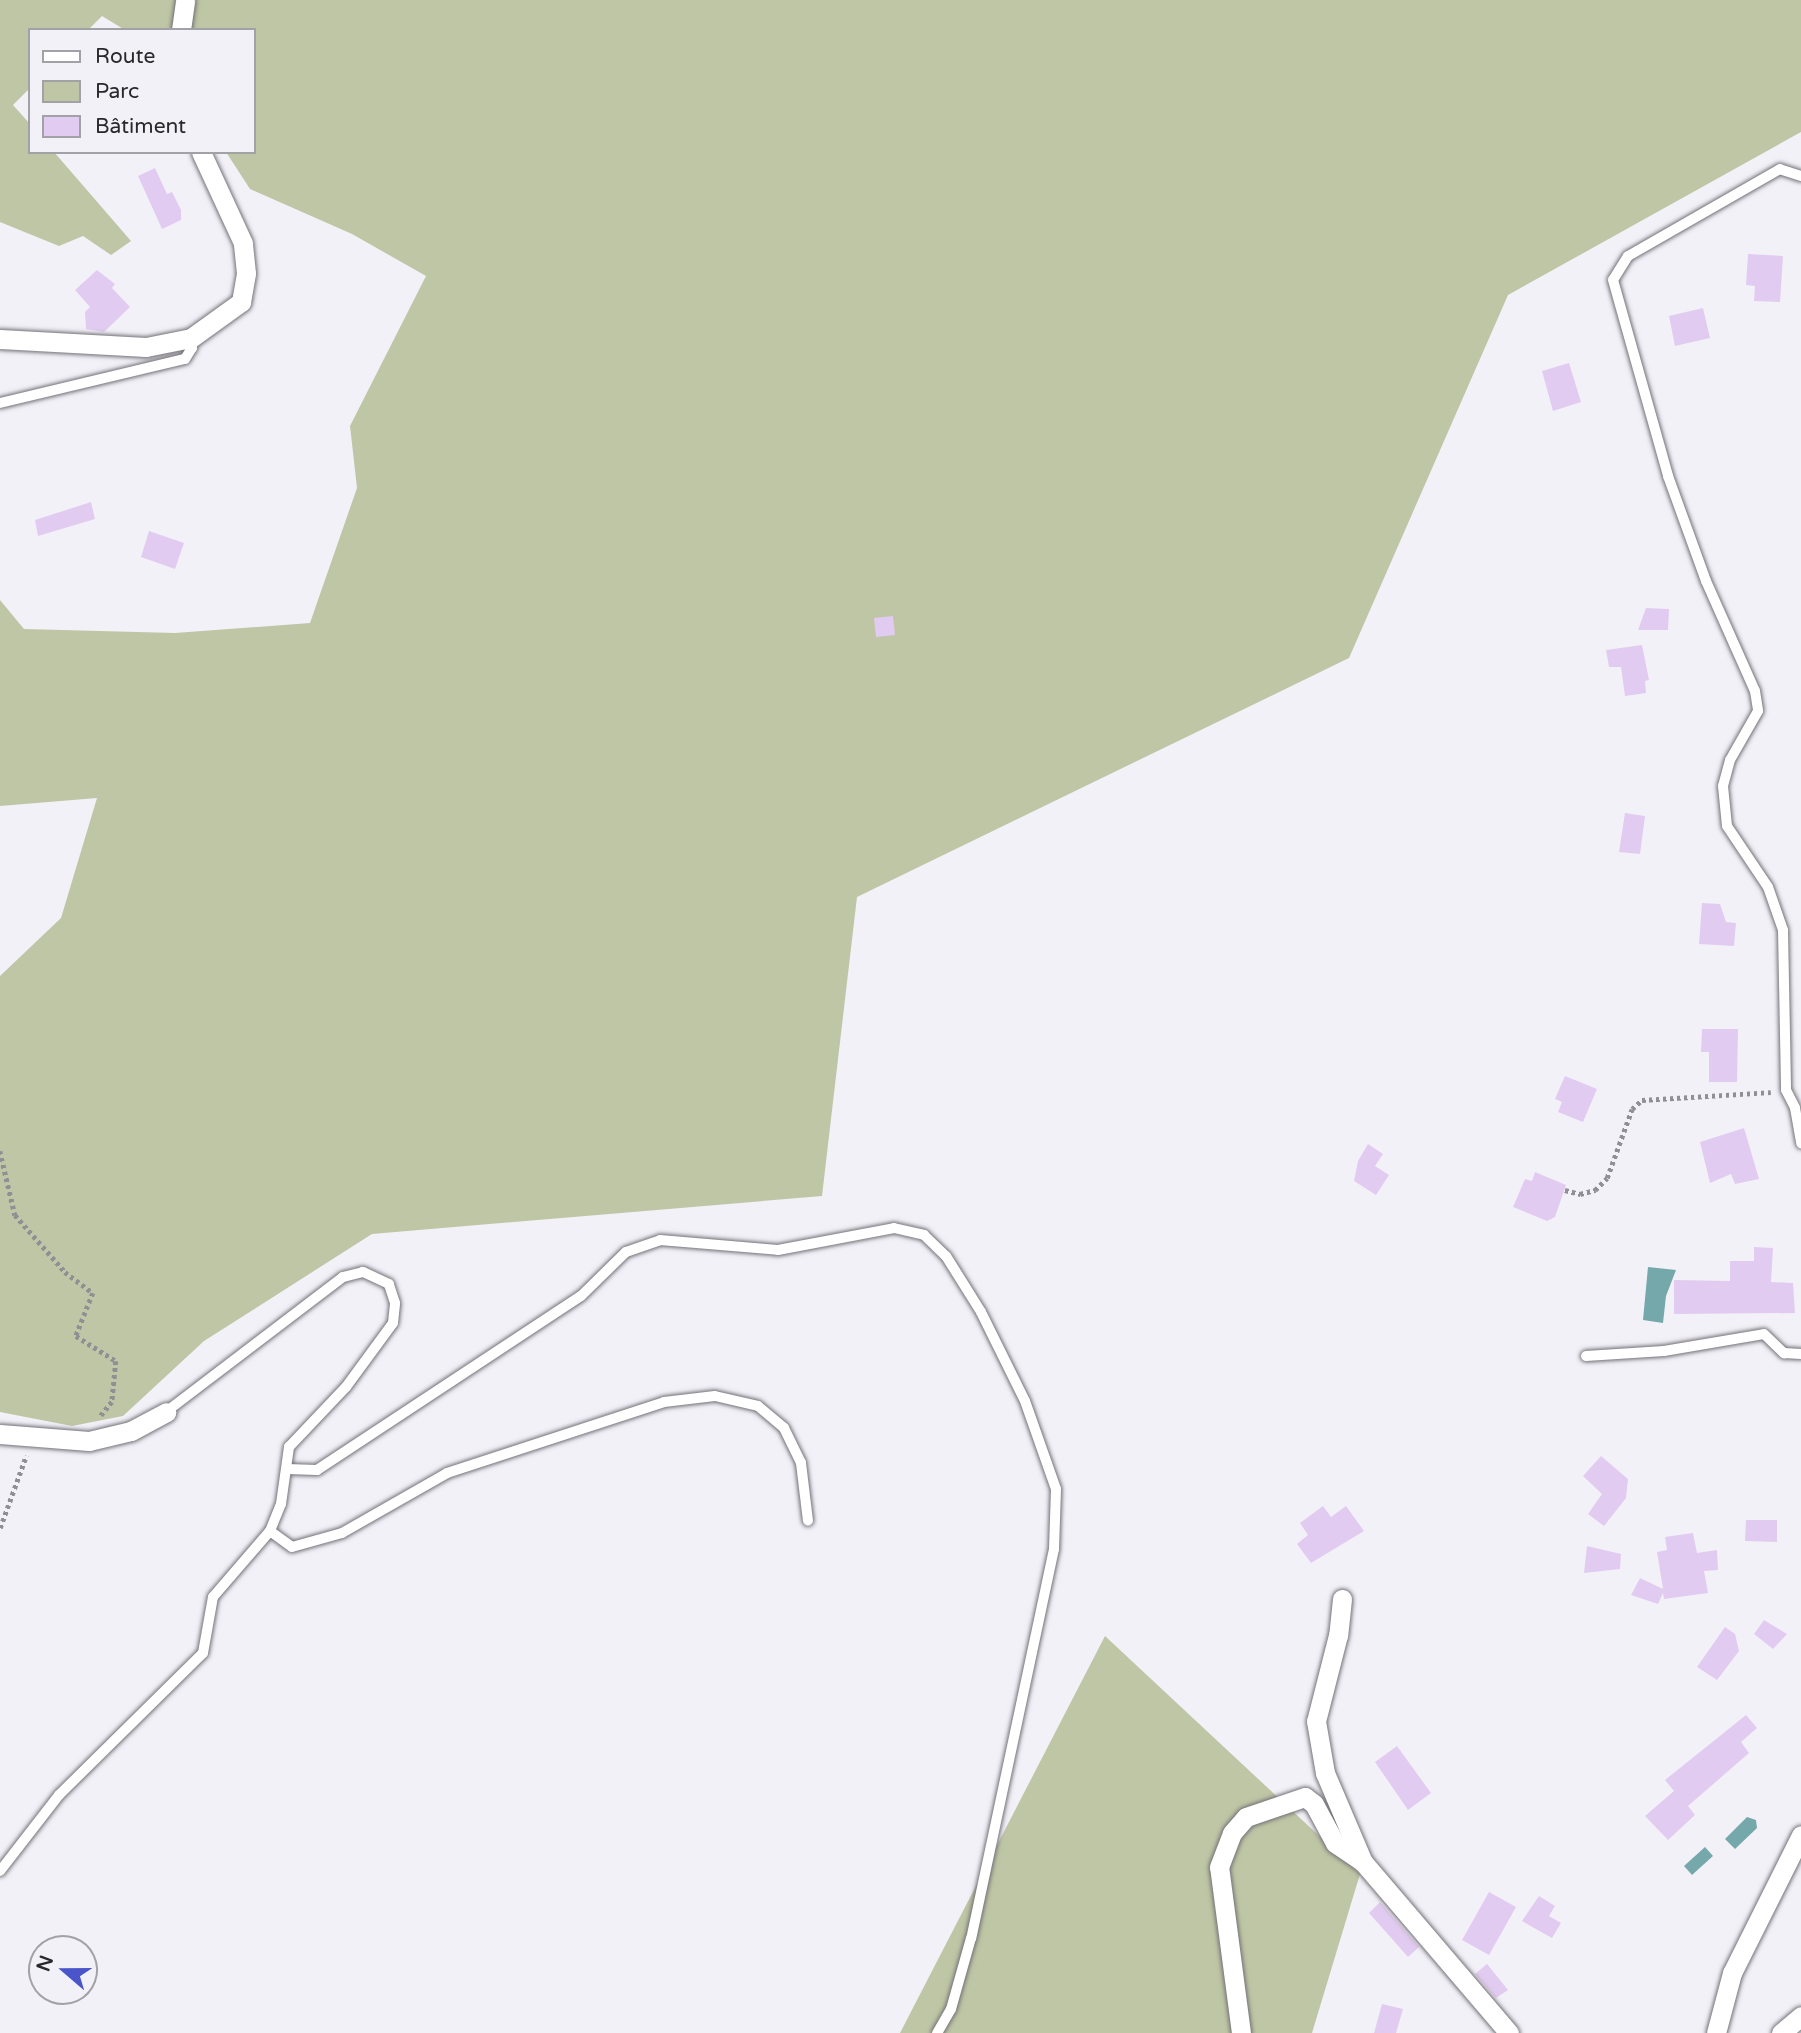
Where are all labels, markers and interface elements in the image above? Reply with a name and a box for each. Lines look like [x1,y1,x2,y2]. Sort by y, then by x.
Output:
legend [28,28,256,154]
text: Route [95,44,155,69]
text: Parc [95,79,139,104]
text: Bâtiment [95,114,186,139]
north arrow [28,1935,98,2005]
text: N [32,1953,58,1974]

